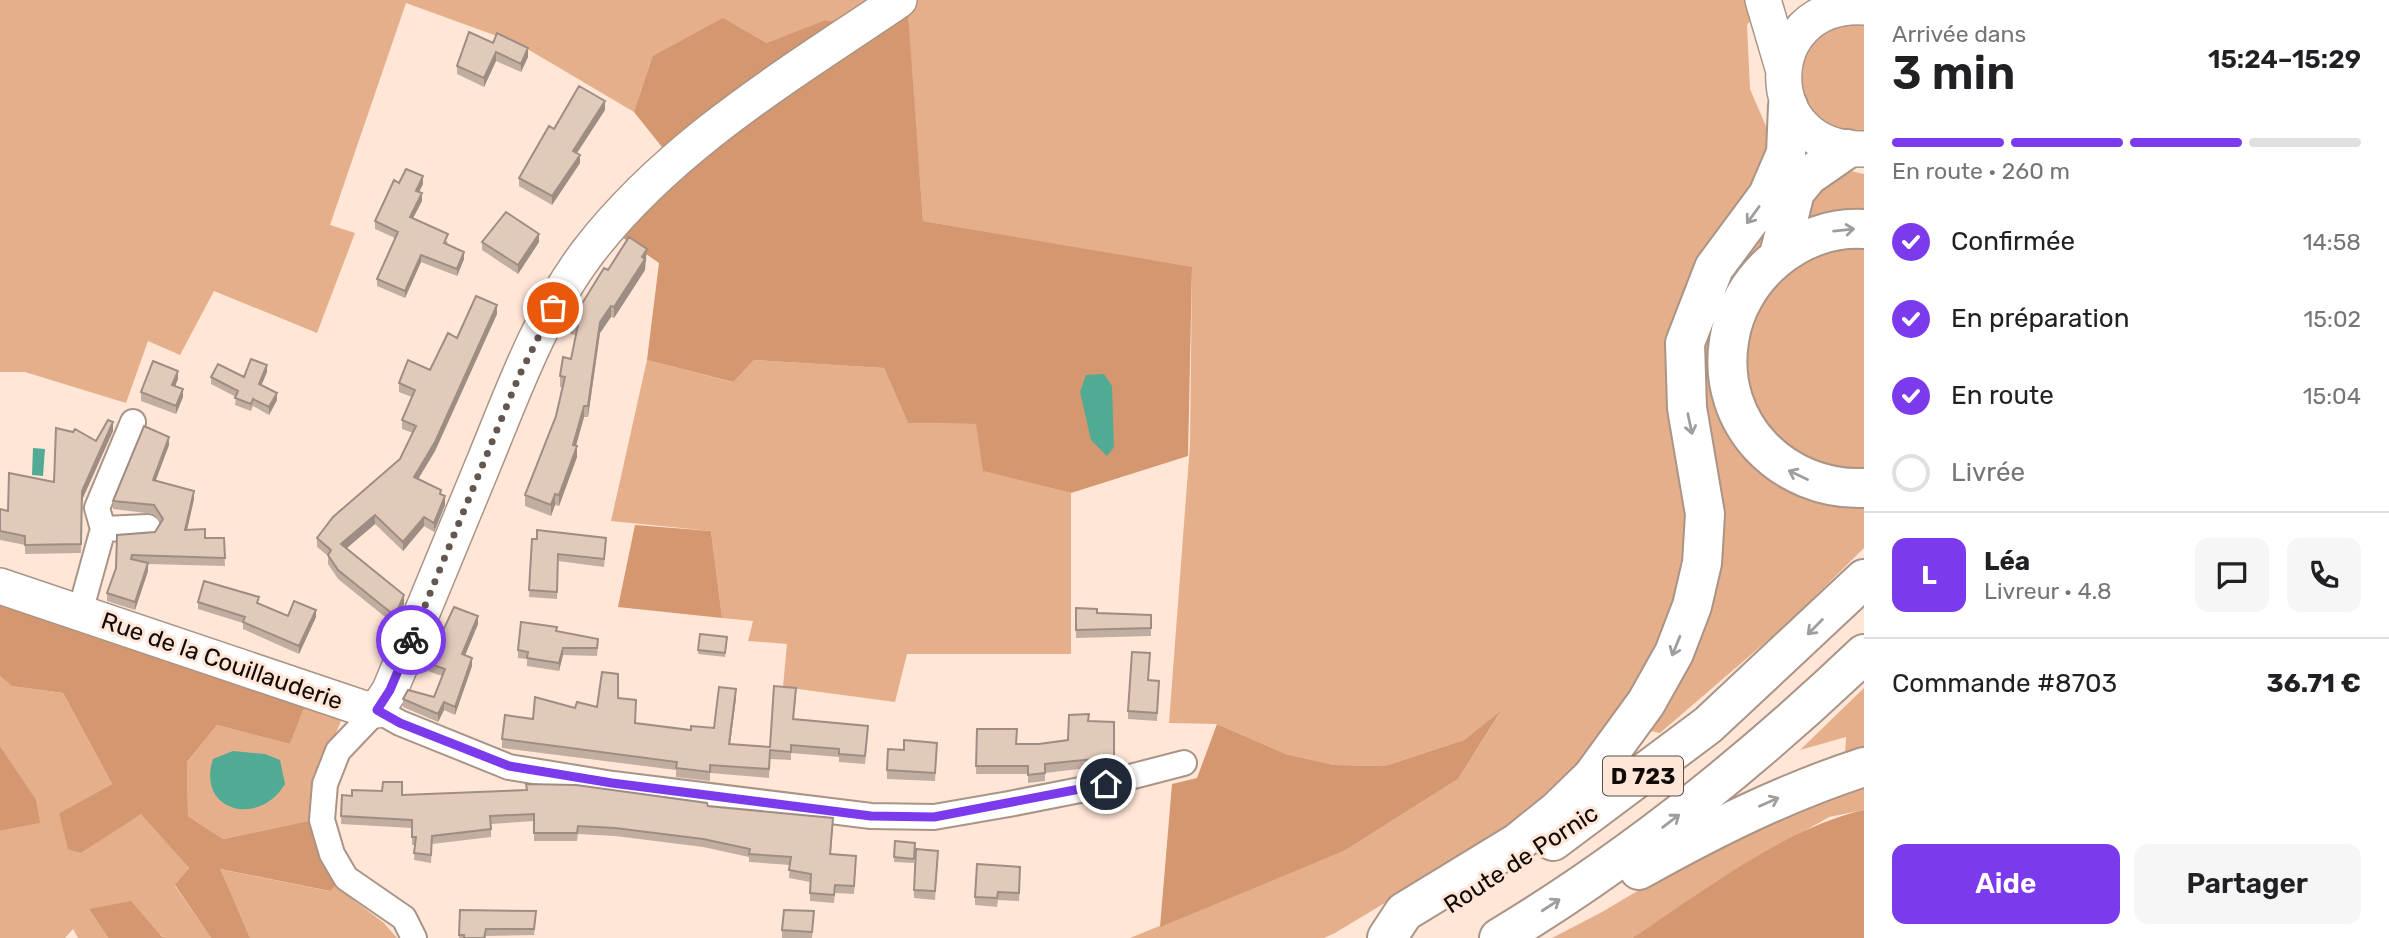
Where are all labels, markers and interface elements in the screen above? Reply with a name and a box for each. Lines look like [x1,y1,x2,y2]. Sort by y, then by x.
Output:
text: Arrivée dans [1892,20,2026,48]
text: 15:24–15:29 [2208,44,2361,75]
text: 3 min [1892,46,2015,101]
text: En route · 260 m [1892,157,2070,185]
one-way arrow [1746,205,1760,224]
icon: check [1892,223,1930,261]
one-way arrow [1832,224,1854,237]
text: Confirmée [1951,226,2075,257]
text: 14:58 [2303,228,2361,256]
pin [523,278,583,338]
icon: bag [534,289,572,327]
icon: check [1892,300,1930,338]
text: En préparation [1951,303,2129,334]
text: 15:02 [2304,305,2361,333]
icon: check [1892,377,1930,415]
text: En route [1951,380,2054,411]
text: 15:04 [2303,382,2361,410]
one-way arrow [1683,412,1697,435]
text: Livrée [1951,457,2025,488]
one-way arrow [1788,468,1809,482]
button: chat [2195,538,2269,612]
button: phone [2287,538,2361,612]
text: Léa [1984,546,2030,577]
text: L [1921,560,1937,591]
text: Livreur · 4.8 [1984,577,2112,605]
courier [376,605,446,675]
street label: Rue de la Couillauderie [98,606,346,716]
one-way arrow [1807,619,1824,636]
icon: bike [392,621,430,659]
one-way arrow [1669,634,1682,656]
text: Commande #8703 [1892,668,2117,699]
text: 36.71 € [2267,668,2361,699]
pin [1076,754,1136,814]
road number: D 723 [1603,756,1683,796]
icon: home [1087,765,1125,803]
one-way arrow [1758,795,1779,808]
street label: Route de Pornic [1439,799,1603,919]
one-way arrow [1661,813,1679,828]
button: Aide [1892,844,2120,924]
button: Partager [2134,844,2361,924]
one-way arrow [1541,897,1560,912]

